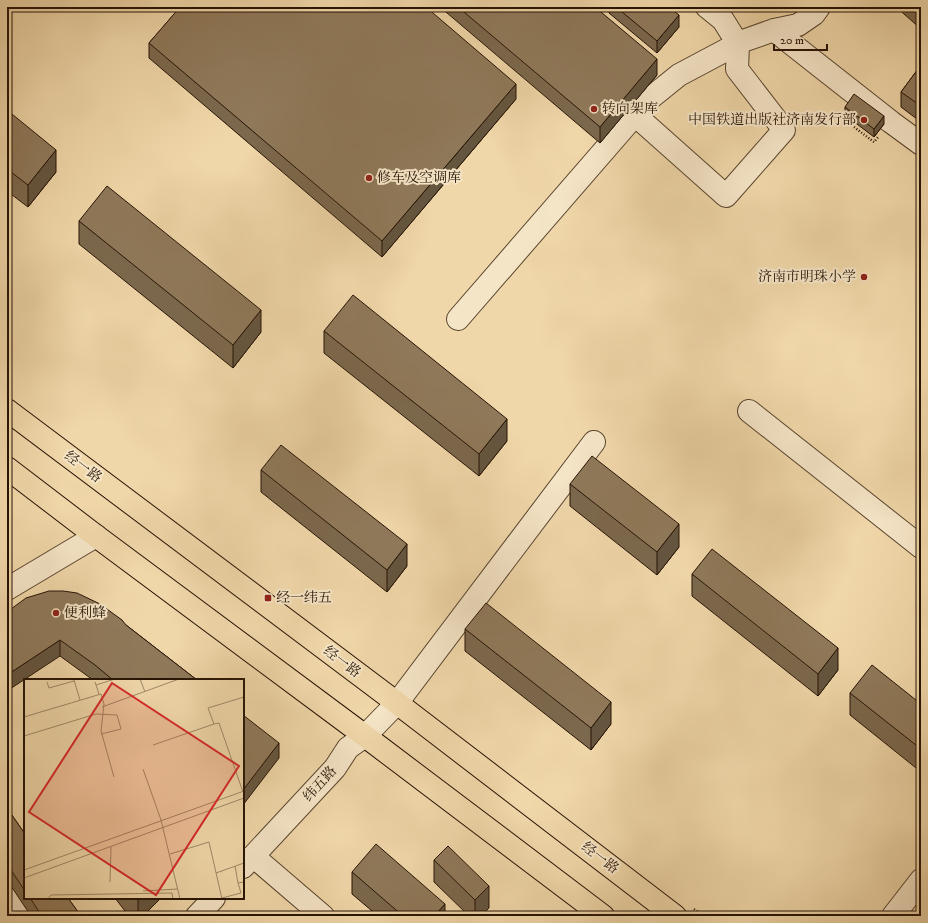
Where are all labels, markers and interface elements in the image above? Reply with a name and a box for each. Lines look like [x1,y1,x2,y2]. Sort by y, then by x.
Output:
scale bar [774,26,827,52]
text: 20 m [780,33,804,48]
place label: 转向架库 [602,100,658,118]
marker: 转向架库 [589,104,599,114]
place label: 中国铁道出版社济南发行部 [688,111,856,129]
marker: 中国铁道出版社济南发行部 [859,115,869,125]
place label: 修车及空调库 [377,169,461,187]
marker: 修车及空调库 [364,173,374,183]
place label: 济南市明珠小学 [758,268,856,286]
marker: 济南市明珠小学 [859,272,869,282]
street label: 经一路 [61,447,105,487]
place label: 经一纬五 [276,589,332,607]
marker: 经一纬五 [263,593,273,603]
place label: 便利蜂 [64,604,106,622]
marker: 便利蜂 [51,608,61,618]
street label: 经一路 [320,642,364,682]
inset map [24,679,244,899]
street label: 纬五路 [299,762,341,806]
street label: 经一路 [578,838,622,878]

